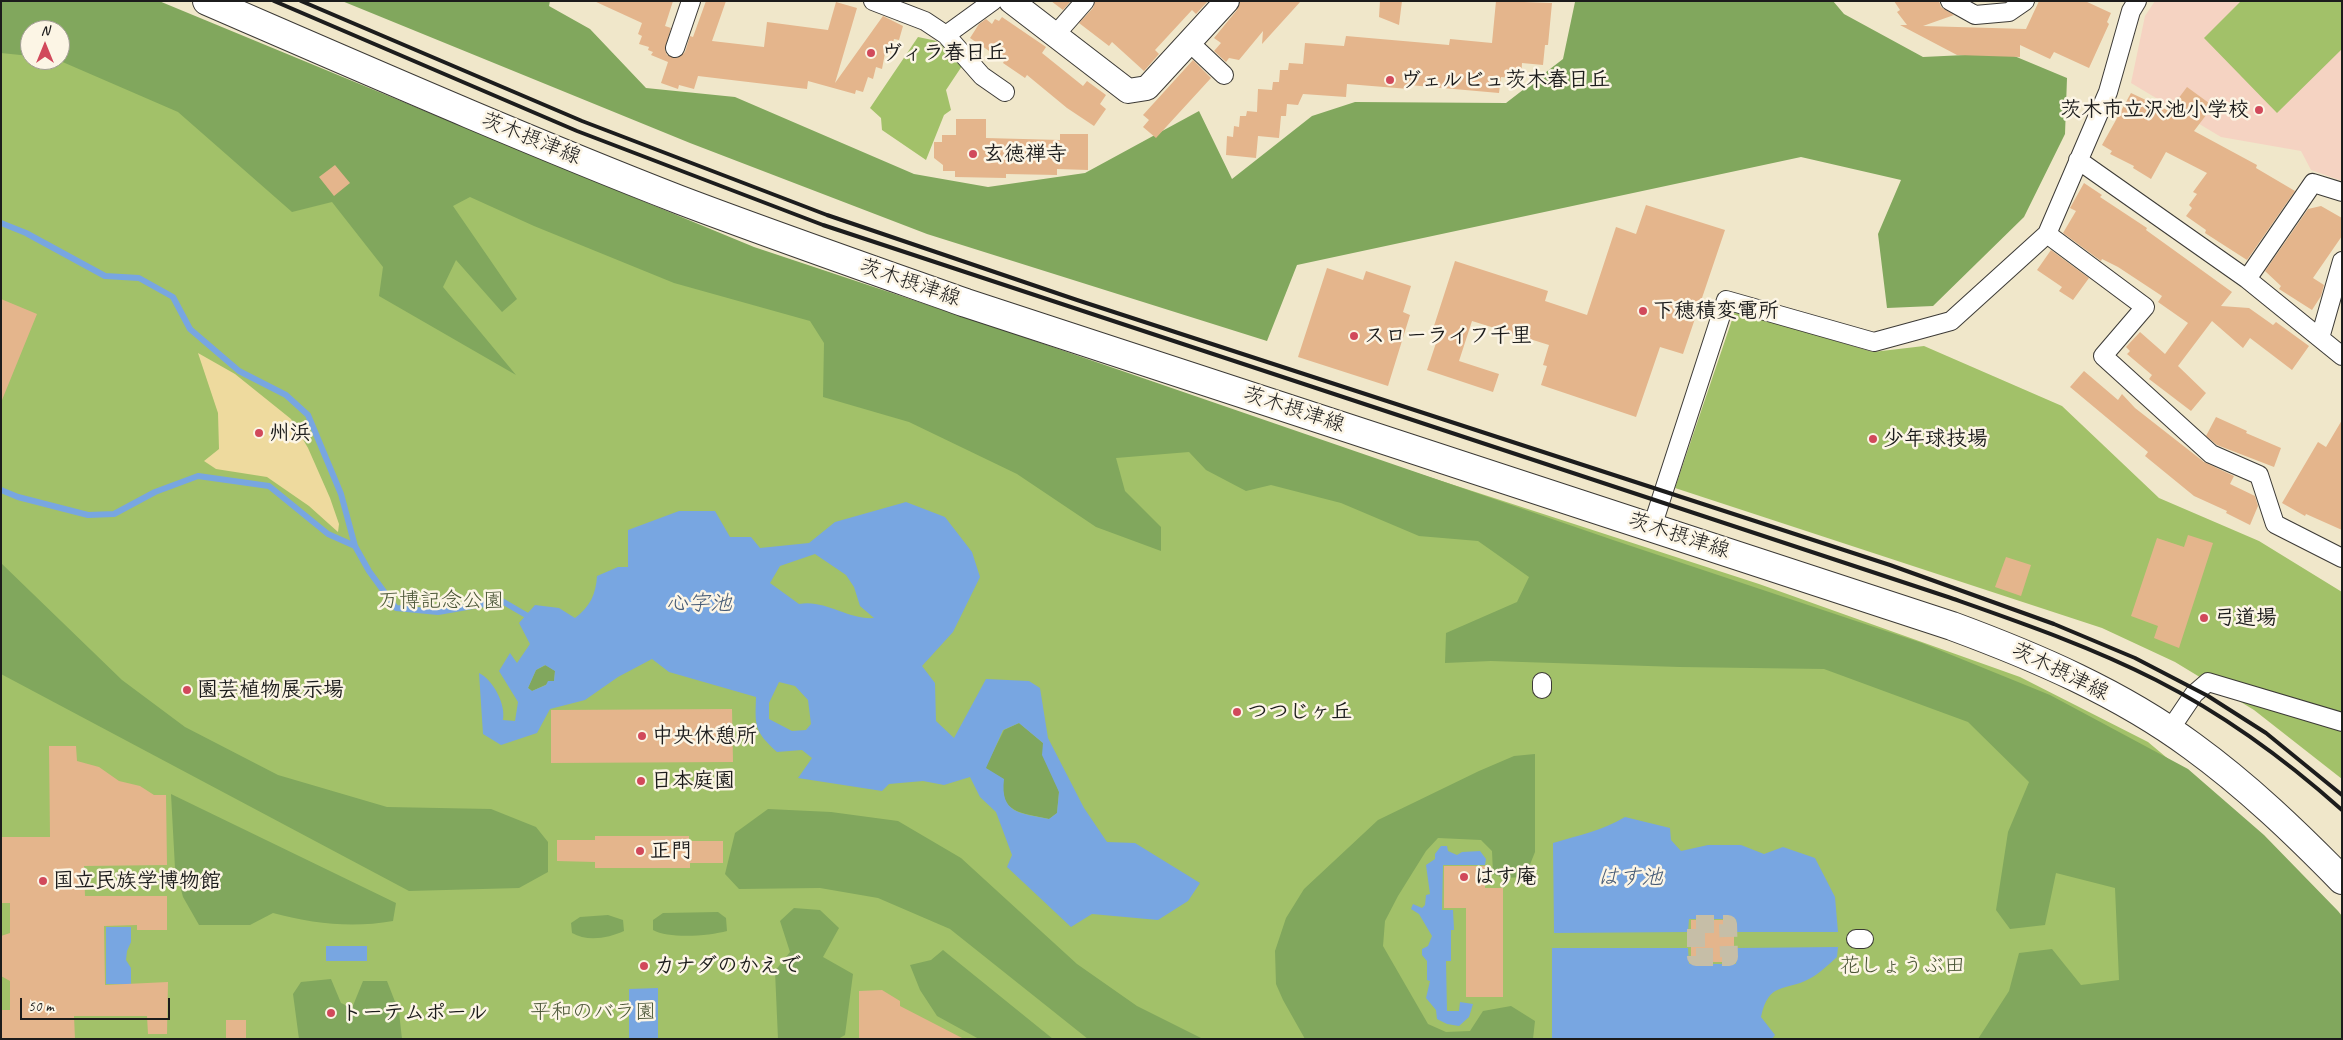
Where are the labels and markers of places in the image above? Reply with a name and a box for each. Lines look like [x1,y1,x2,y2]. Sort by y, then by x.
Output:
place label: ヴィラ春日丘 [881,40,1007,66]
marker: ヴィラ春日丘 [865,47,877,59]
place label: ヴェルビュ茨木春日丘 [1400,67,1610,93]
marker: ヴェルビュ茨木春日丘 [1384,74,1396,86]
place label: 茨木市立沢池小学校 [2060,97,2249,123]
marker: 茨木市立沢池小学校 [2253,104,2265,116]
place label: 玄徳禅寺 [983,141,1067,167]
marker: 玄徳禅寺 [967,148,979,160]
place label: 下穂積変電所 [1653,298,1779,324]
marker: 下穂積変電所 [1637,305,1649,317]
place label: スローライフ千里 [1364,323,1532,349]
marker: スローライフ千里 [1348,330,1360,342]
place label: 州浜 [269,420,311,446]
place label: 少年球技場 [1883,426,1988,452]
marker: 州浜 [253,427,265,439]
marker: 少年球技場 [1867,433,1879,445]
place label: 弓道場 [2214,605,2277,631]
marker: 弓道場 [2198,612,2210,624]
place label: 園芸植物展示場 [197,677,344,703]
marker: 園芸植物展示場 [181,684,193,696]
place label: つつじヶ丘 [1247,699,1352,725]
marker: つつじヶ丘 [1231,706,1243,718]
place label: 中央休憩所 [652,723,757,749]
marker: 中央休憩所 [636,730,648,742]
place label: 日本庭園 [651,768,735,794]
marker: 日本庭園 [635,775,647,787]
place label: 正門 [650,838,692,864]
marker: 正門 [634,845,646,857]
place label: はす庵 [1474,864,1537,890]
place label: 国立民族学博物館 [53,868,221,894]
marker: はす庵 [1458,871,1470,883]
marker: 国立民族学博物館 [37,875,49,887]
place label: カナダのかえで [654,953,801,979]
marker: カナダのかえで [638,960,650,972]
place label: トーテムポール [341,1000,488,1026]
marker: トーテムポール [325,1007,337,1019]

